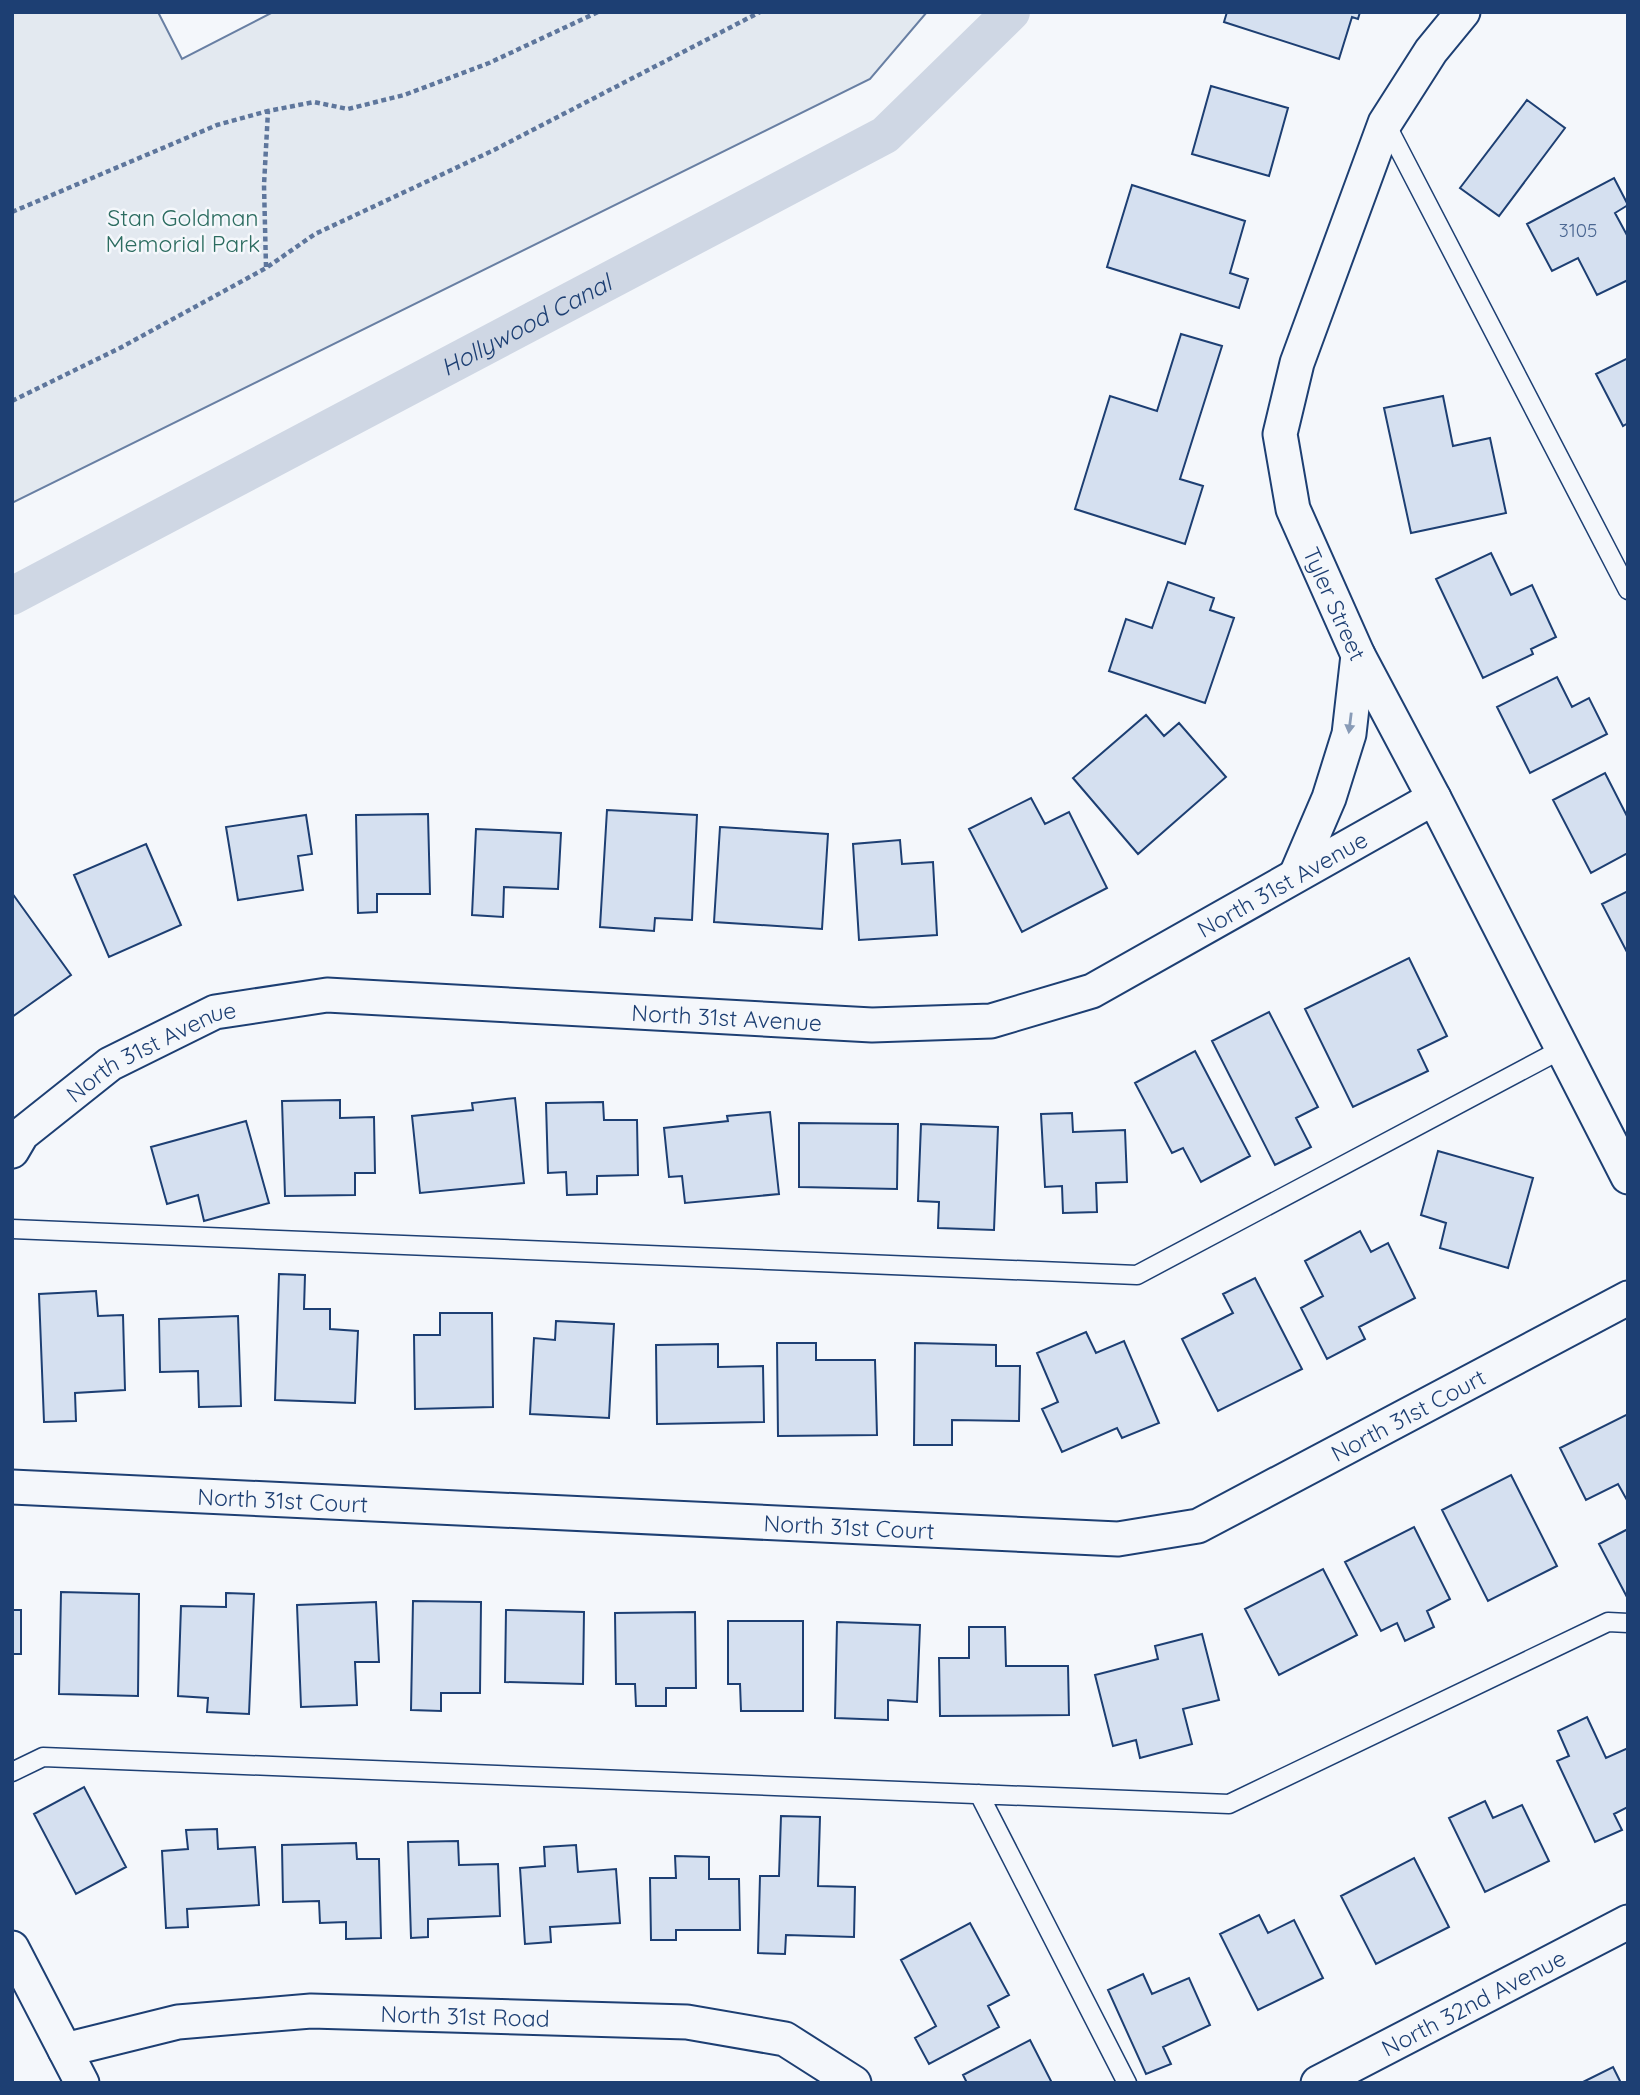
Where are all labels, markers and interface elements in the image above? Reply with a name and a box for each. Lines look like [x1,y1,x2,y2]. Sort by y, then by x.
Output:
park label: Stan Goldman Memorial Park [106,203,260,258]
house number: 3105 [1559,218,1597,242]
water label: Hollywood Canal [435,266,618,382]
street label: Tyler Street [1297,542,1373,666]
one-way arrow [1345,712,1356,734]
street label: North 31st Avenue [1192,824,1372,943]
street label: North 31st Avenue [60,994,238,1108]
street label: North 31st Avenue [631,997,823,1037]
street label: North 31st Court [1326,1362,1490,1467]
street label: North 31st Court [197,1481,369,1518]
street label: North 31st Court [763,1508,935,1545]
street label: North 32nd Avenue [1376,1943,1570,2062]
street label: North 31st Road [380,1999,550,2032]

